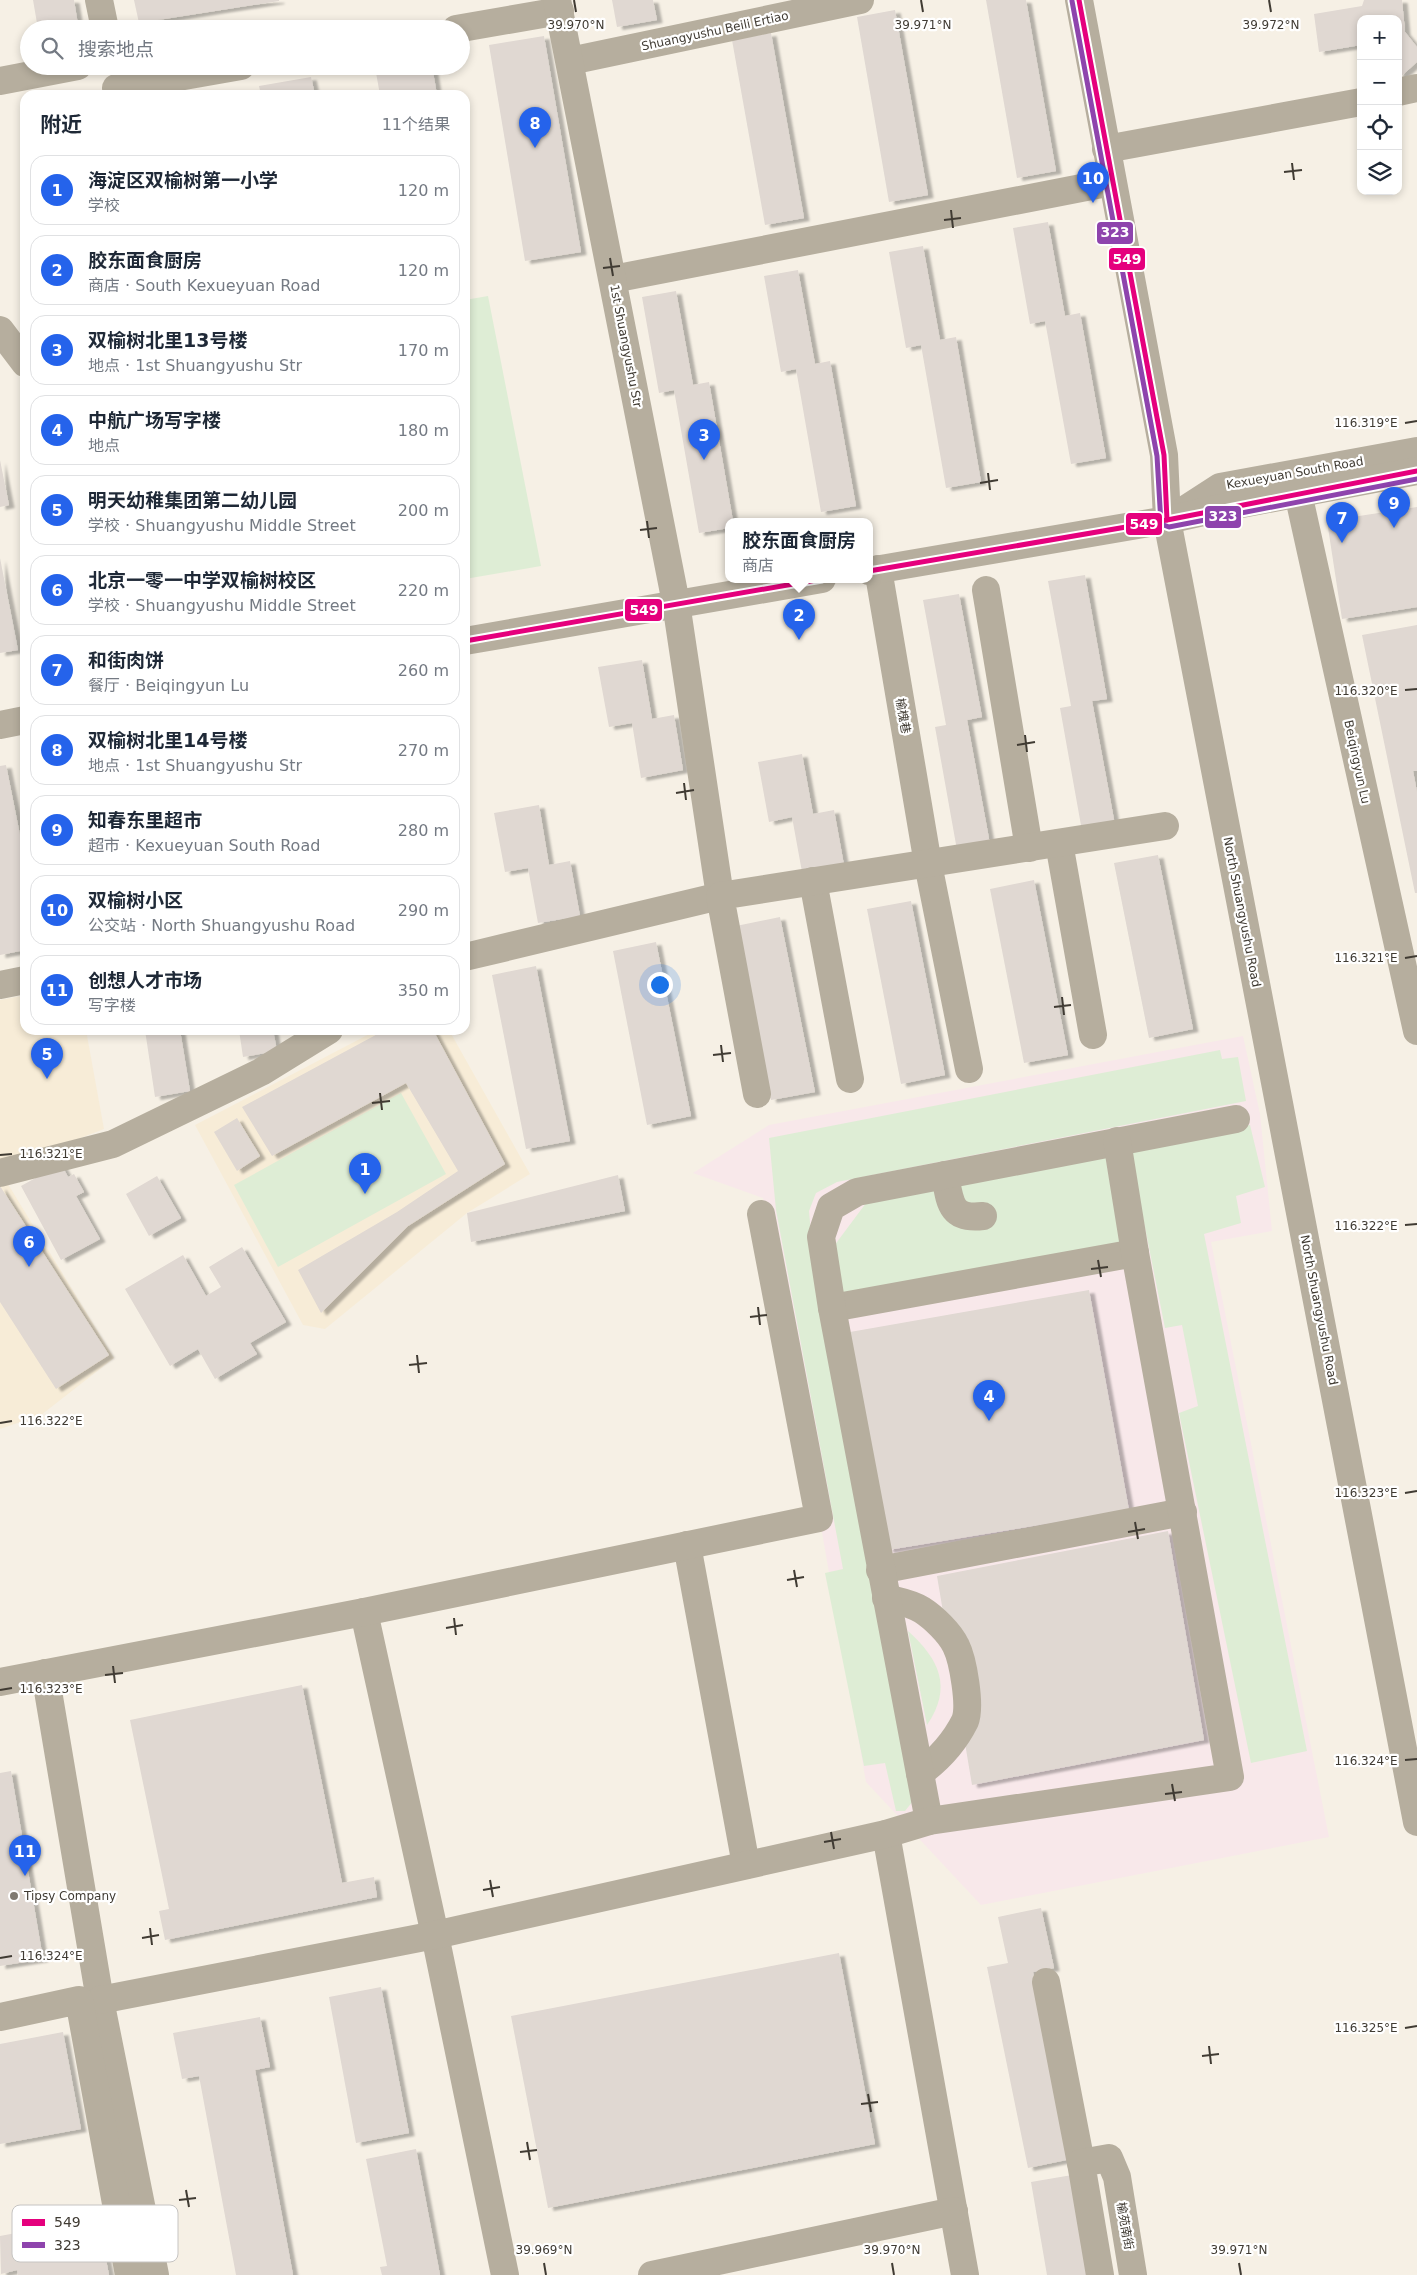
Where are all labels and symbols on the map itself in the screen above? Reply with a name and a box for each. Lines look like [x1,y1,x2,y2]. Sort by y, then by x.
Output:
street label: Shuangyushu Beili Ertiao [640,9,790,53]
text: 39.970°N [548,18,604,32]
text: 39.971°N [895,18,951,32]
text: 39.972°N [1243,18,1299,32]
pin: 8 [519,107,551,148]
pin: 10 [1077,162,1109,203]
line badge: 323 [1096,221,1134,245]
text: 323 [1100,224,1130,240]
line badge: 549 [1108,247,1146,271]
text: 549 [1112,251,1142,267]
street label: 1st Shuangyushu Str [607,283,645,409]
text: 116.319°E [1334,416,1398,430]
pin: 3 [688,419,720,460]
street label: Kexueyuan South Road [1225,454,1365,492]
pin: 9 [1378,487,1410,528]
pin: 7 [1326,502,1358,543]
line badge: 323 [1204,505,1242,529]
text: 323 [1208,508,1238,524]
line badge: 549 [1125,512,1163,536]
text: 549 [1129,516,1159,532]
line badge: 549 [624,598,663,622]
pin: 2 [783,599,815,640]
text: 549 [629,602,659,618]
text: 116.320°E [1334,684,1398,698]
street label: 榆槐巷 [893,697,913,735]
street label: Beiqingyun Lu [1341,719,1373,805]
street label: North Shuangyushu Road [1221,836,1263,988]
text: 116.321°E [1334,951,1398,965]
your location [647,972,673,998]
pin: 5 [31,1038,63,1079]
text: 116.321°E [19,1147,83,1161]
pin: 1 [349,1153,381,1194]
text: 116.322°E [1334,1219,1398,1233]
pin: 6 [13,1226,45,1267]
street label: North Shuangyushu Road [1298,1234,1340,1386]
pin: 4 [973,1380,1005,1421]
text: 116.322°E [19,1414,83,1428]
text: 116.323°E [1334,1486,1398,1500]
text: 116.323°E [19,1682,83,1696]
text: 116.324°E [1334,1754,1398,1768]
pin: 11 [9,1835,41,1876]
place label: Tipsy Company [23,1889,116,1903]
marker: Tipsy Company [8,1890,20,1902]
text: 116.324°E [19,1949,83,1963]
text: 116.325°E [1334,2021,1398,2035]
street label: 榆苑南街 [1114,2201,1136,2251]
legend [12,2205,178,2262]
text: 549 [54,2214,81,2230]
text: 323 [54,2237,81,2253]
text: 39.969°N [516,2243,572,2257]
text: 39.970°N [864,2243,920,2257]
text: 39.971°N [1211,2243,1267,2257]

